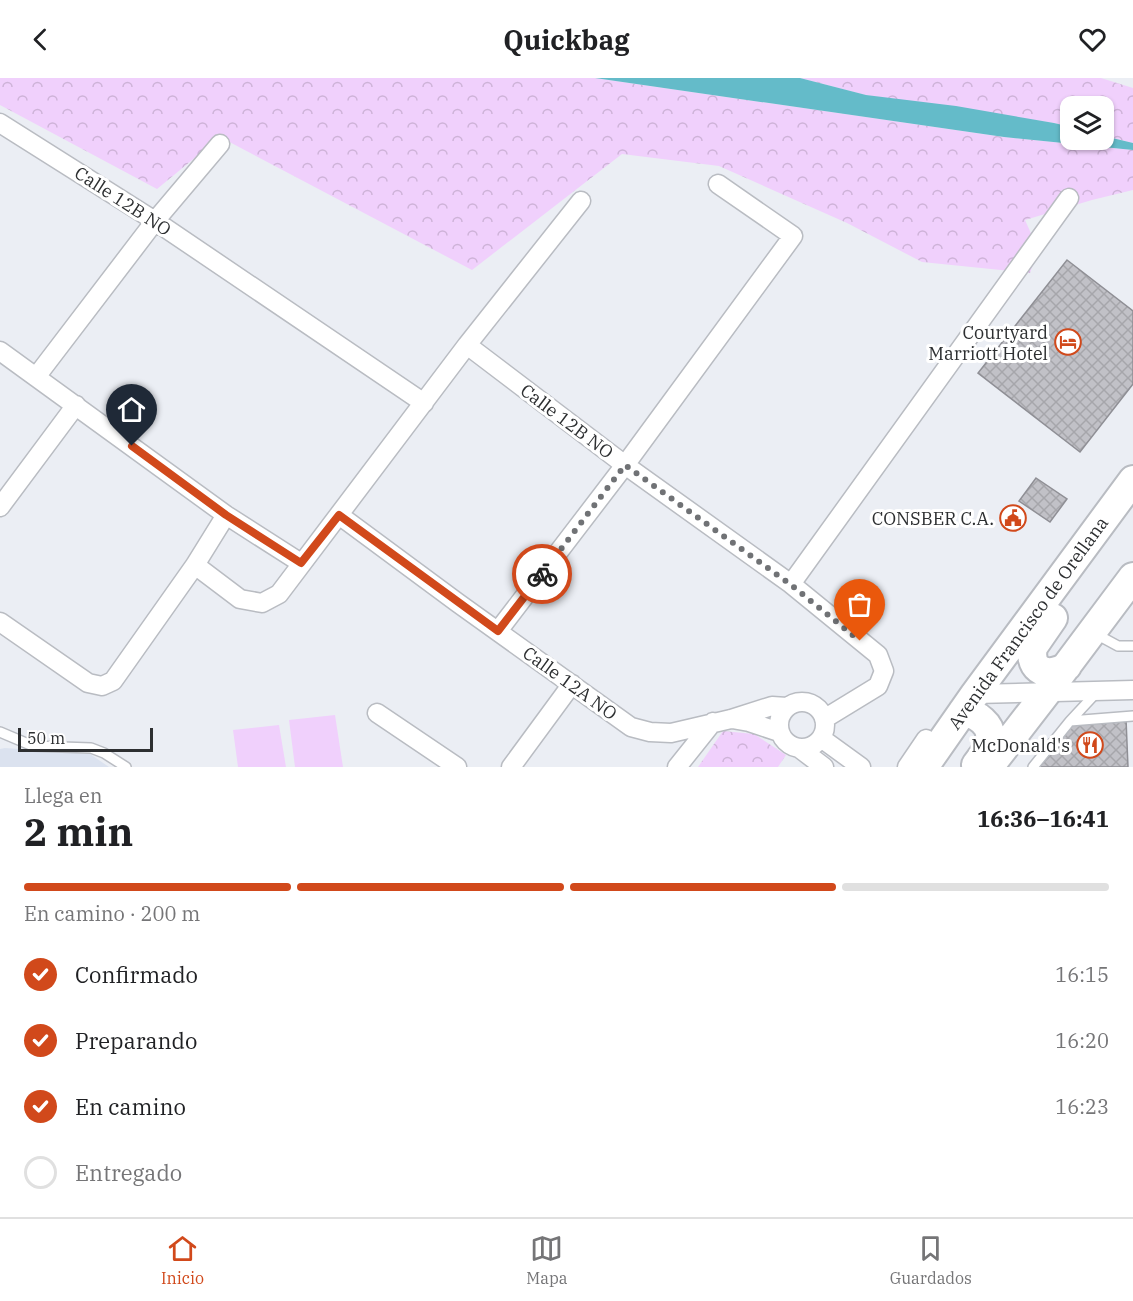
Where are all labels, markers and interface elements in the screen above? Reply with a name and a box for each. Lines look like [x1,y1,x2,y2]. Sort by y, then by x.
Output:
text: Quickbag [503,22,630,57]
icon: back [24,23,57,56]
icon: heart [1076,23,1109,56]
map controls [1060,96,1114,150]
button: layers [1060,96,1114,150]
street label: Calle 12B NO [70,161,176,241]
place label: Courtyard Marriott Hotel [928,321,1048,365]
hotel icon: Courtyard Marriott Hotel [1053,327,1083,357]
street label: Calle 12B NO [516,379,618,463]
pin [106,384,157,446]
icon: home [115,393,148,426]
public building icon: CONSBER C.A. [998,503,1028,533]
place label: CONSBER C.A. [872,507,994,530]
street label: Avenida Francisco de Orellana [943,512,1113,734]
courier [512,544,572,604]
icon: bike [526,558,559,591]
pin [834,579,885,641]
icon: bag [843,588,876,621]
street label: Calle 12A NO [518,641,622,725]
scale bar [18,725,153,752]
text: 50 m [27,728,65,748]
restaurant icon: McDonald's [1075,730,1105,760]
place label: McDonald's [971,734,1070,757]
text: Llega en [24,782,102,809]
text: 16:36–16:41 [977,804,1109,833]
text: 2 min [24,806,133,857]
text: En camino · 200 m [24,900,200,927]
icon: check [24,958,57,991]
text: Confirmado [75,960,198,989]
text: 16:15 [1055,961,1109,988]
icon: check [24,1024,57,1057]
text: Preparando [75,1026,197,1055]
text: 16:20 [1055,1027,1109,1054]
icon: check [24,1090,57,1123]
text: En camino [75,1092,186,1121]
text: 16:23 [1055,1093,1109,1120]
text: Entregado [75,1158,182,1187]
tab: Inicio [161,1232,204,1288]
tab: Mapa [526,1232,568,1288]
tab: Guardados [890,1232,972,1288]

